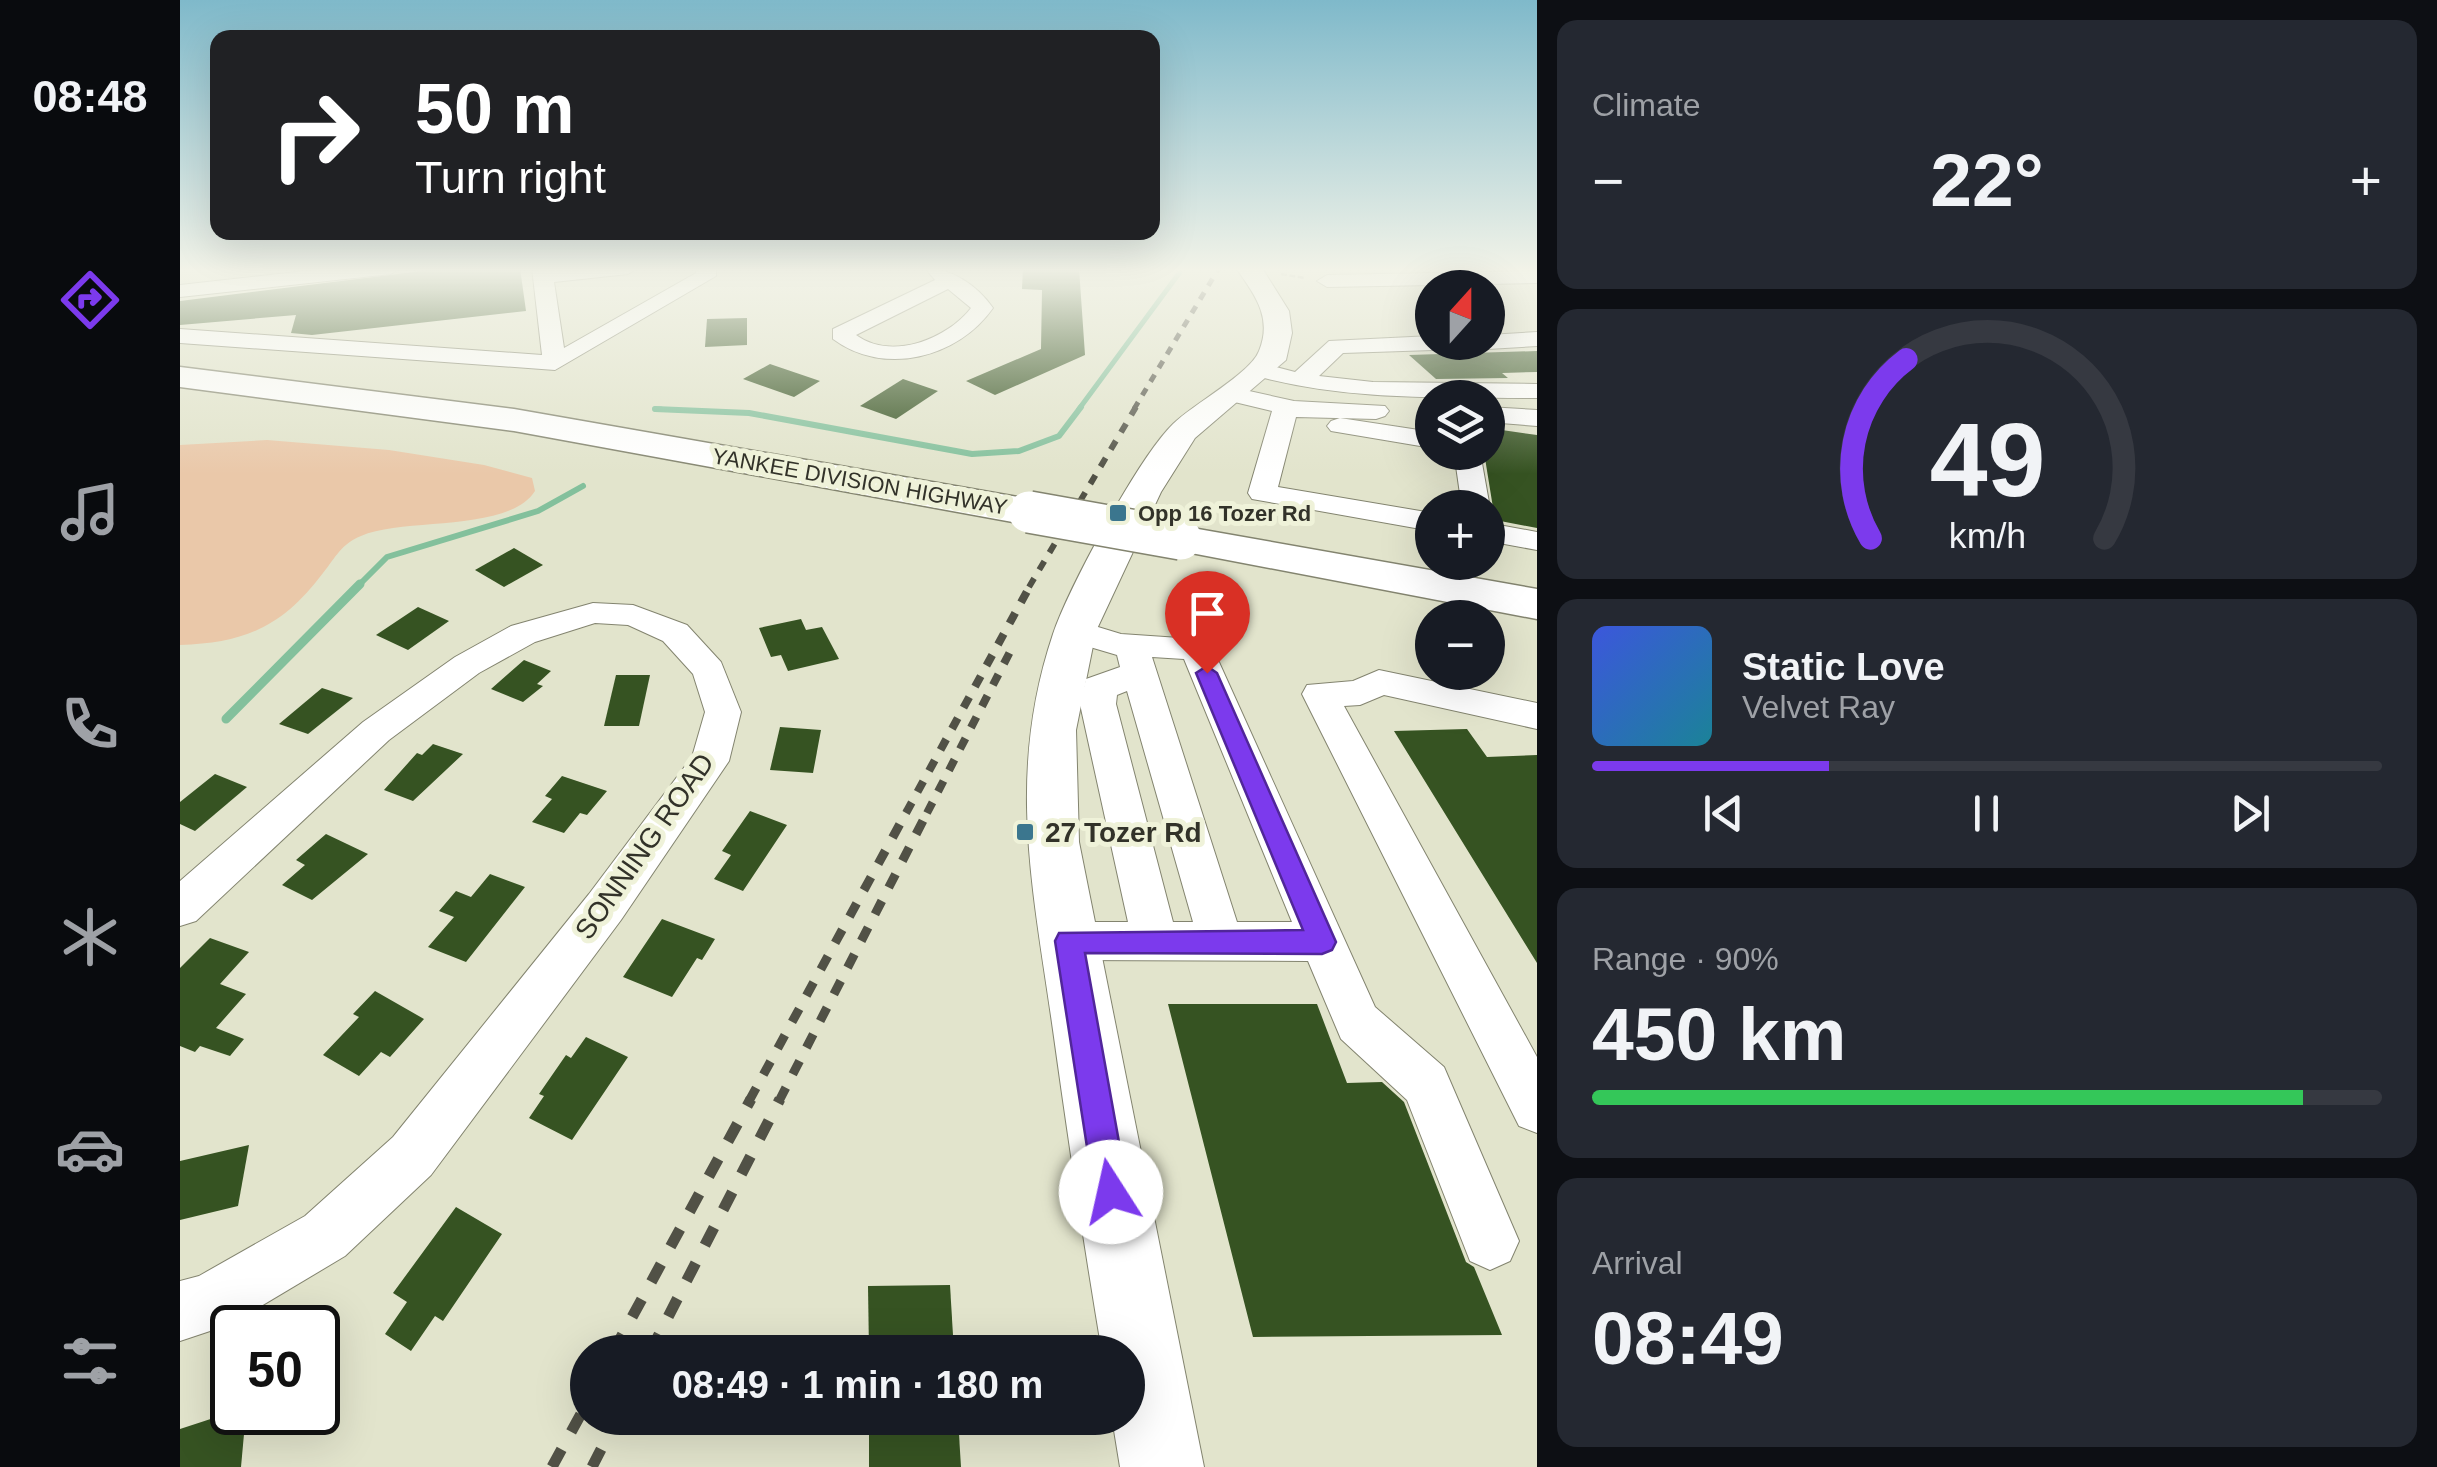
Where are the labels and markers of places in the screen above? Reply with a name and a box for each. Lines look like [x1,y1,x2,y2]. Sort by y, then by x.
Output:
place label: Opp 16 Tozer Rd [1138,501,1311,526]
marker: Opp 16 Tozer Rd [1107,502,1129,524]
pin [1165,571,1250,674]
place label: 27 Tozer Rd [1045,817,1202,848]
marker: 27 Tozer Rd [1014,821,1036,843]

